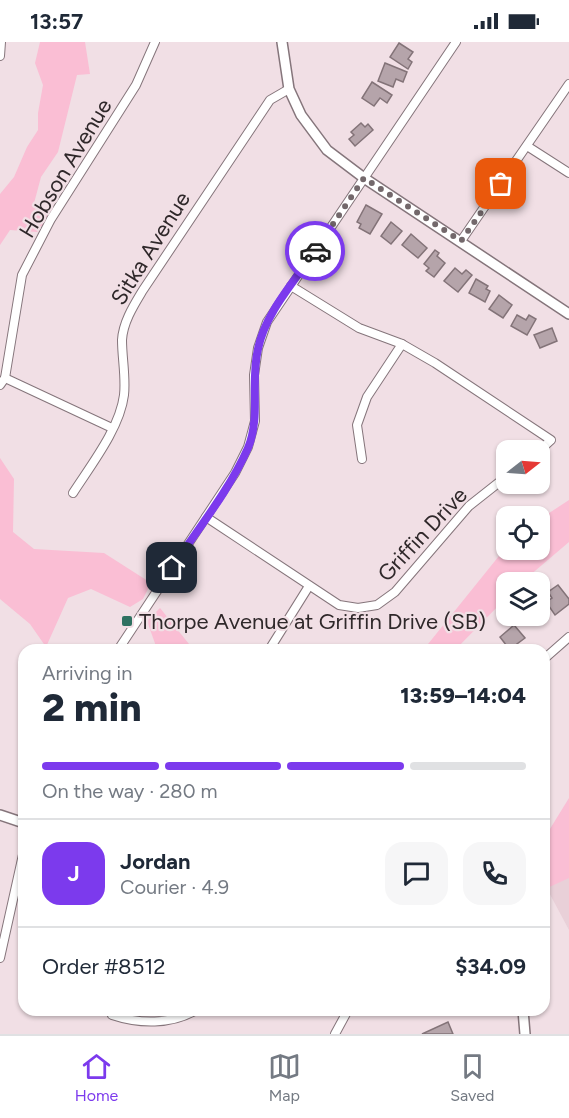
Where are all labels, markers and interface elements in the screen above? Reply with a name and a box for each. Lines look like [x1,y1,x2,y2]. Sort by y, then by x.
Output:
text: 13:57 [30,8,83,35]
street label: Hobson Avenue [13,94,118,243]
pin [475,158,526,209]
icon: bag [484,167,517,200]
street label: Sitka Avenue [105,187,196,310]
courier [285,221,345,281]
icon: car [299,235,332,268]
north arrow [496,440,550,494]
map controls [496,440,550,626]
street label: Griffin Drive [372,482,473,587]
button: locate [496,506,550,560]
pin [146,542,197,593]
icon: home [155,551,188,584]
button: layers [496,572,550,626]
place label: Thorpe Avenue at Griffin Drive (SB) [139,608,486,635]
marker: Thorpe Avenue at Griffin Drive (SB) [120,614,134,628]
text: Arriving in [42,661,132,685]
text: 13:59–14:04 [400,682,526,709]
text: 2 min [42,684,142,731]
text: On the way · 280 m [42,779,217,803]
button: chat [385,842,448,905]
button: phone [463,842,526,905]
text: Jordan [120,848,191,875]
text: J [67,860,80,887]
text: Courier · 4.9 [120,875,229,899]
text: Order #8512 [42,953,166,980]
text: $34.09 [455,953,526,980]
tab: Home [75,1050,118,1105]
tab: Map [268,1050,301,1105]
tab: Saved [450,1050,494,1105]

